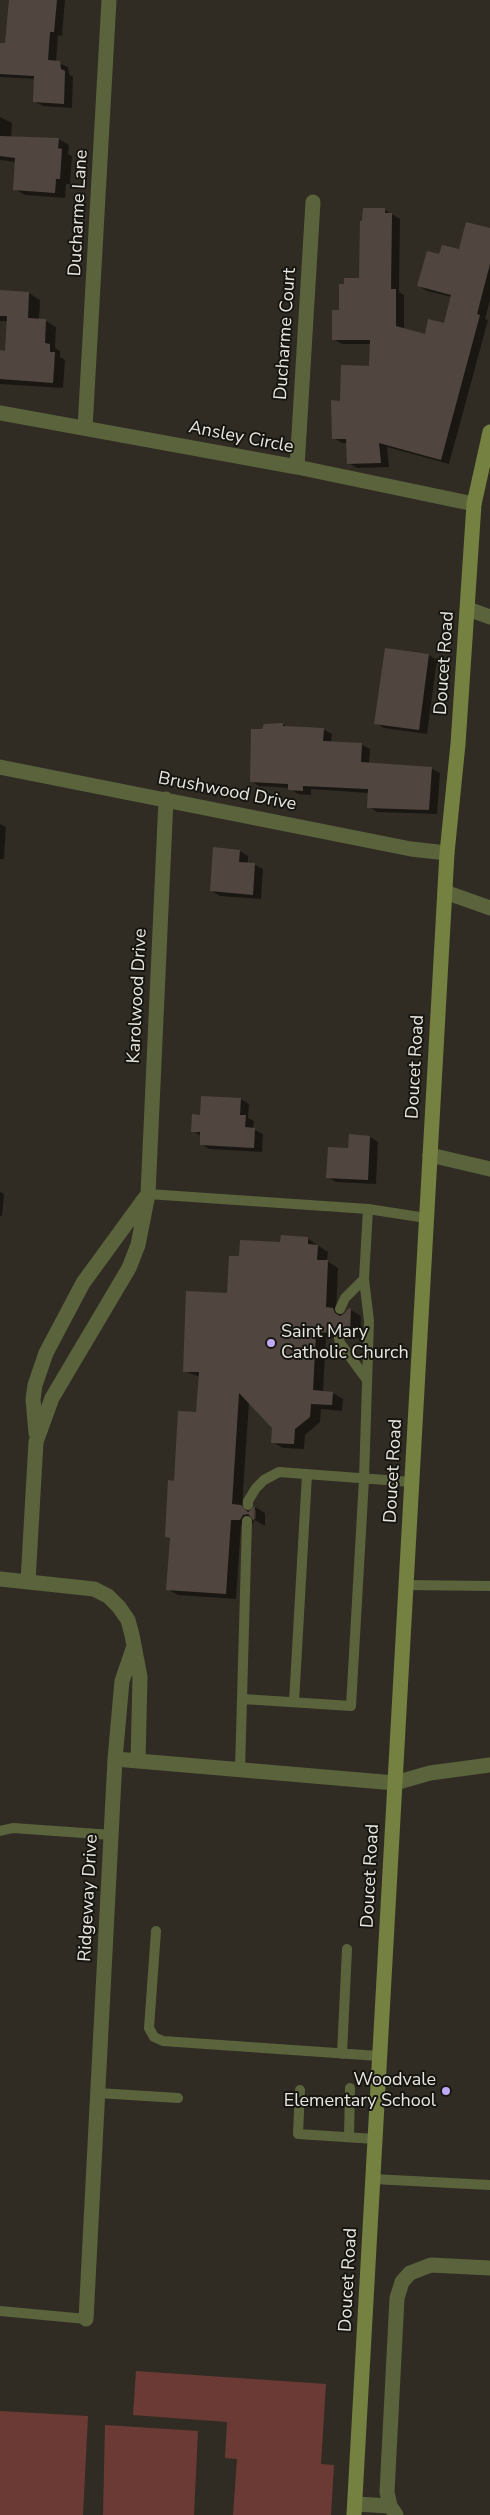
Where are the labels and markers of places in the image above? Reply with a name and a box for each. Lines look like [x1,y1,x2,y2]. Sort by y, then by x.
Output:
place label: Saint Mary Catholic Church [281,1322,409,1365]
marker: Saint Mary Catholic Church [265,1337,277,1349]
place label: Woodvale Elementary School [284,2070,436,2112]
marker: Woodvale Elementary School [440,2085,452,2097]

